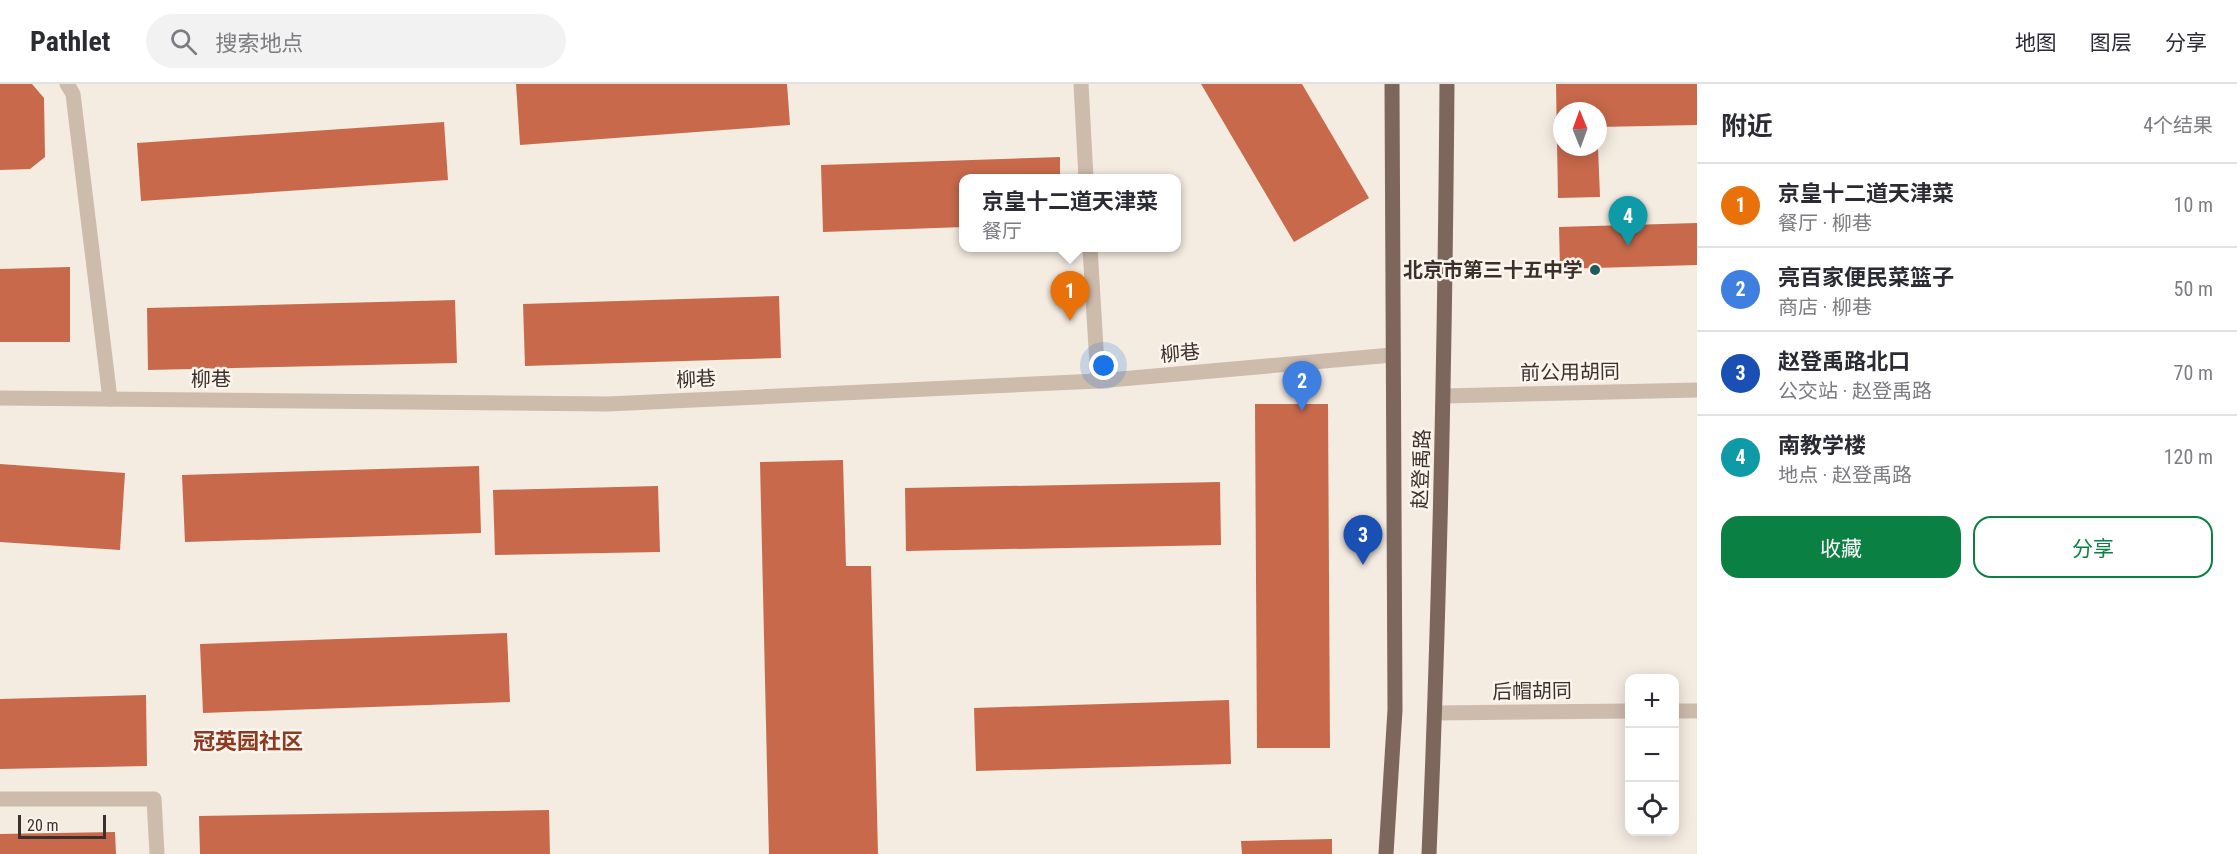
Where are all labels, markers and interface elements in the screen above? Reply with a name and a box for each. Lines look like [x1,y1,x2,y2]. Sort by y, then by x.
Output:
search box [146,14,566,68]
text: Pathlet [30,25,110,58]
icon: search [167,25,200,58]
text: 搜索地点 [215,31,303,56]
text: 地图 [2015,31,2057,55]
text: 图层 [2090,31,2132,55]
text: 分享 [2165,31,2207,55]
north arrow [1553,102,1607,156]
text: 附近 [1721,111,1773,141]
text: 4个结果 [2143,113,2213,137]
popup [959,174,1181,252]
text: 京皇十二道天津菜 [1778,181,1954,206]
text: 京皇十二道天津菜 [982,189,1158,214]
text: 1 [1735,193,1746,217]
text: 10 m [2174,193,2213,217]
pin: 4 [1608,196,1648,246]
text: 餐厅 · 柳巷 [1778,211,1872,235]
text: 餐厅 [982,219,1022,243]
place label: 北京市第三十五中学 [1403,258,1583,282]
marker: 北京市第三十五中学 [1588,263,1602,277]
text: 亮百家便民菜篮子 [1778,265,1954,290]
pin: 1 [1050,272,1090,321]
text: 2 [1735,277,1746,301]
text: 50 m [2174,277,2213,301]
text: 商店 · 柳巷 [1778,295,1872,319]
street label: 柳巷 [1159,339,1201,367]
text: 赵登禹路北口 [1778,349,1910,374]
your location [1089,351,1118,380]
street label: 前公用胡同 [1520,359,1620,385]
text: 3 [1735,361,1746,385]
text: 70 m [2174,361,2213,385]
pin: 2 [1282,362,1322,411]
street label: 柳巷 [675,366,717,392]
street label: 柳巷 [191,367,231,391]
text: 公交站 · 赵登禹路 [1778,379,1932,403]
street label: 赵登禹路 [1408,429,1434,509]
text: 南教学楼 [1778,433,1866,458]
text: 4 [1735,445,1746,469]
text: 120 m [2164,445,2213,469]
text: 地点 · 赵登禹路 [1778,463,1912,487]
pin: 3 [1344,516,1382,565]
button: 收藏 [1721,516,1961,578]
button: 分享 [1973,516,2213,578]
map controls [1625,674,1679,836]
button: + [1625,674,1679,728]
street label: 后帽胡同 [1492,678,1572,704]
button: − [1625,728,1679,782]
district label: 冠英园社区 [193,729,303,754]
button: locate [1625,782,1679,836]
scale bar [18,812,106,840]
text: 20 m [27,816,59,835]

